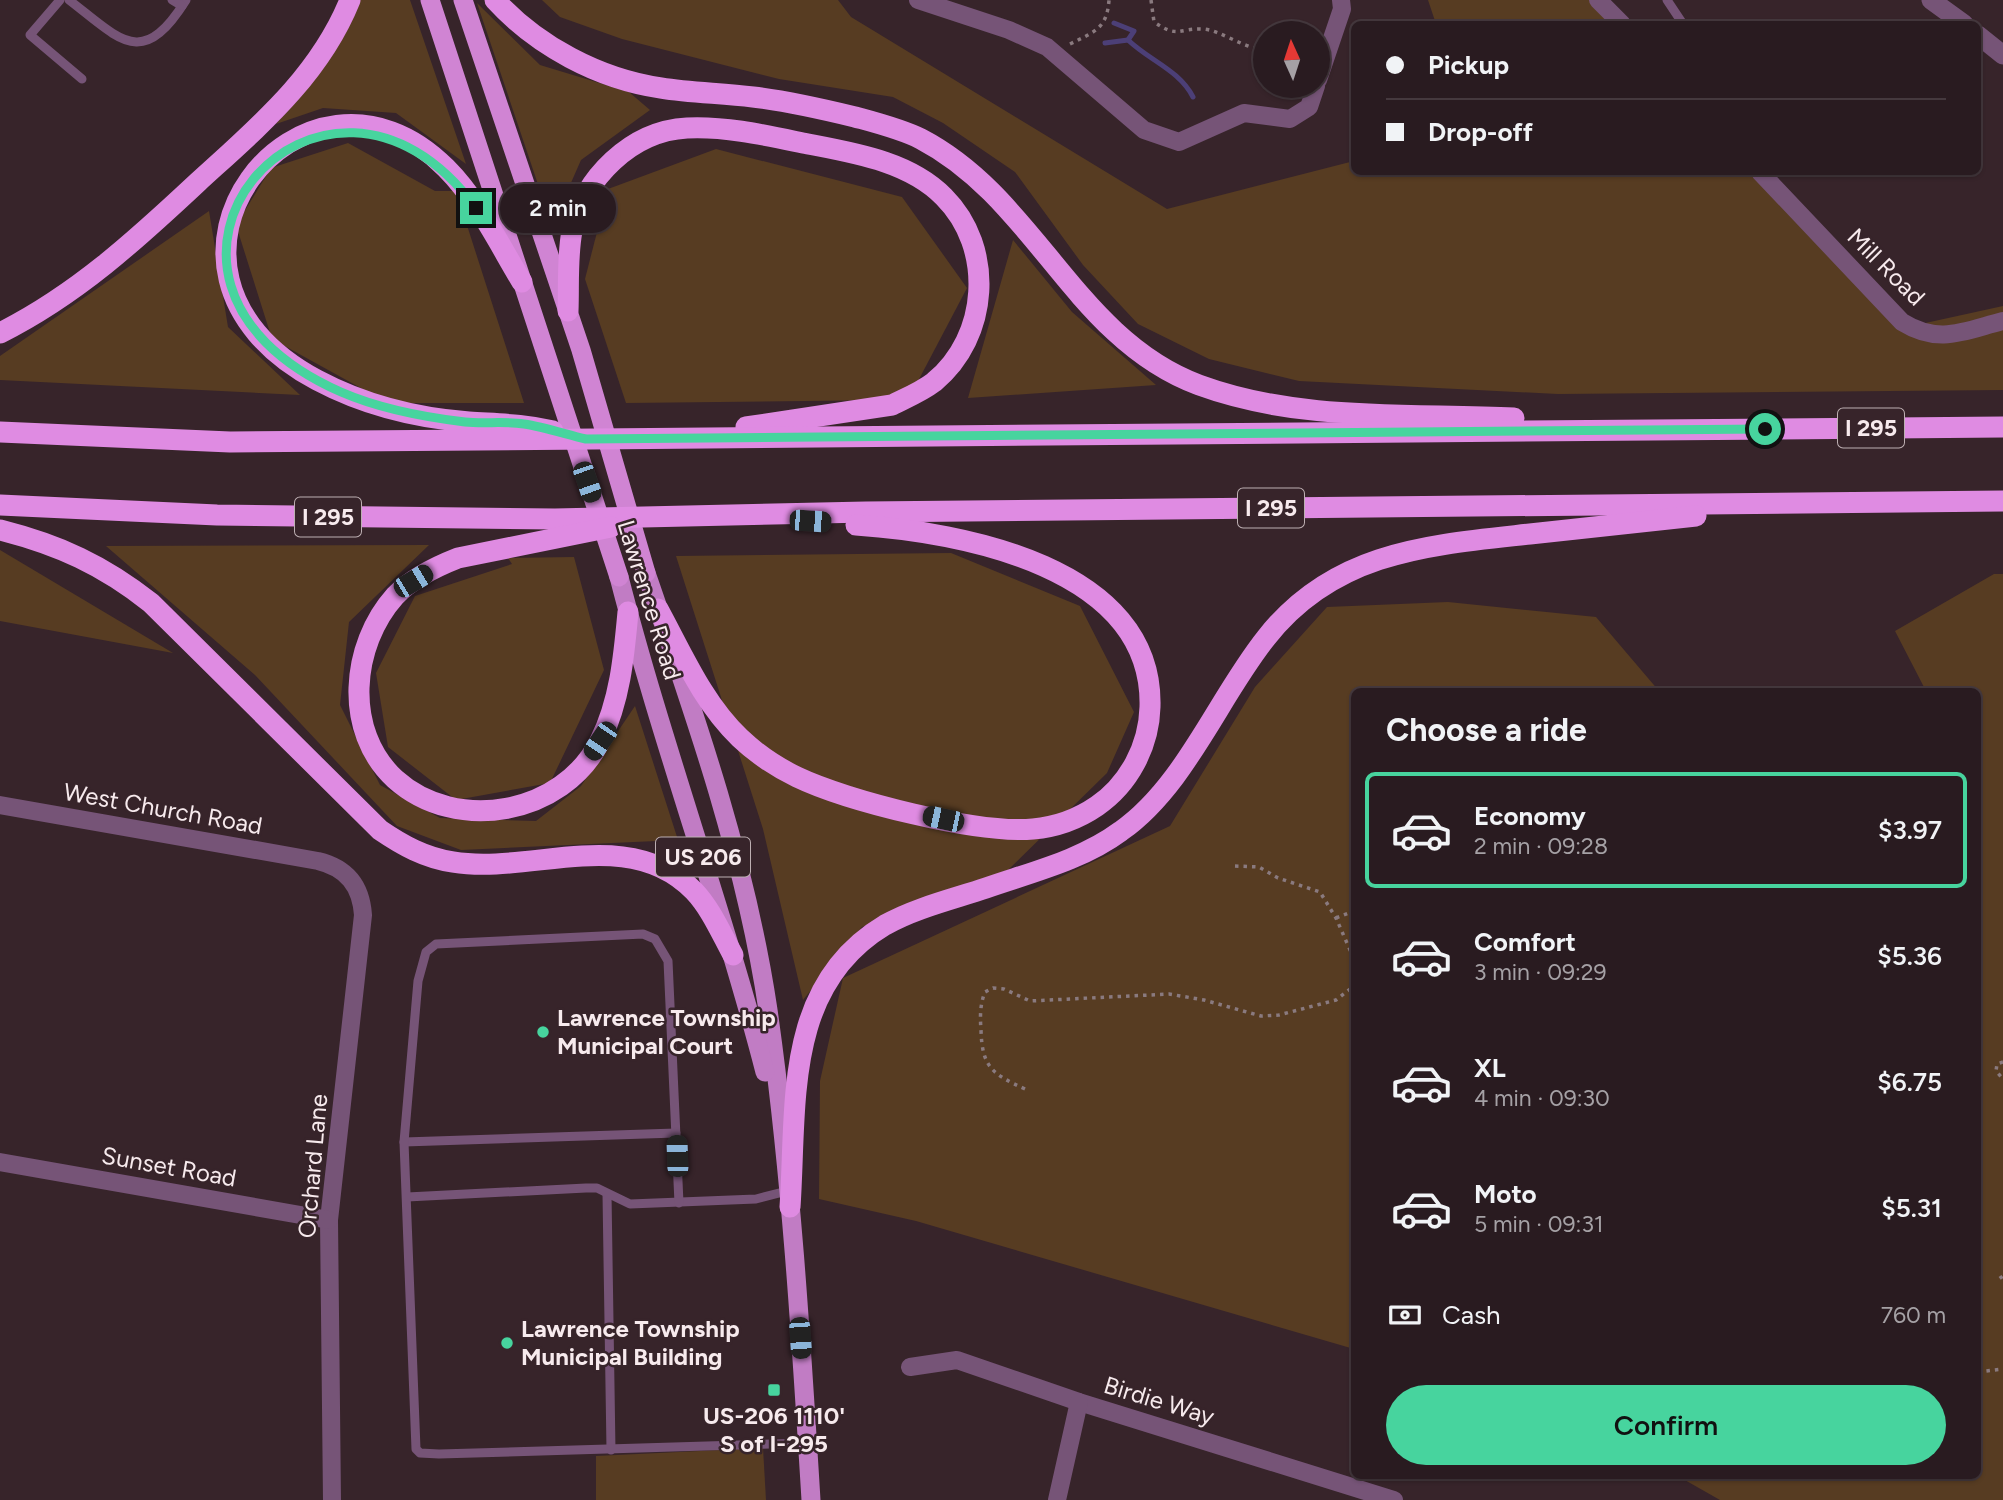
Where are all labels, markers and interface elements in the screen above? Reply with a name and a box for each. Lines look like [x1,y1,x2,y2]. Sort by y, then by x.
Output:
north arrow [1253,21,1330,98]
map controls [1253,21,1330,98]
text: Pickup [1428,49,1509,81]
text: Drop-off [1428,116,1533,148]
callout: 2 min [500,184,616,232]
route end [460,192,492,224]
text: 2 min [529,194,587,222]
street label: Mill Road [1842,222,1931,311]
road number: I 295 [1838,408,1904,448]
route start [1749,413,1781,445]
car [571,459,604,505]
road number: I 295 [1238,488,1304,528]
road number: I 295 [295,498,361,537]
car [789,509,832,533]
street label: Lawrence Road [611,517,687,683]
car [390,561,437,601]
text: Choose a ride [1386,711,1587,749]
car [580,718,621,764]
street label: West Church Road [62,777,265,840]
icon: car [1390,799,1453,862]
text: Economy [1474,800,1586,832]
car [921,804,966,834]
text: $3.97 [1878,814,1942,846]
text: 2 min · 09:28 [1474,832,1608,860]
road number: US 206 [656,838,750,876]
icon: car [1390,925,1453,988]
text: Comfort [1474,926,1576,958]
text: $5.36 [1877,940,1942,972]
text: 3 min · 09:29 [1474,958,1607,986]
place label: Lawrence Township Municipal Court [557,1003,776,1060]
marker: Lawrence Township Municipal Court [535,1024,551,1040]
icon: car [1390,1051,1453,1114]
text: XL [1474,1052,1506,1084]
text: $6.75 [1877,1066,1942,1098]
text: 4 min · 09:30 [1474,1084,1610,1112]
street label: Orchard Lane [292,1093,333,1239]
car [666,1135,689,1177]
street label: Sunset Road [100,1140,239,1193]
icon: car [1390,1177,1453,1240]
text: Moto [1474,1178,1537,1210]
text: $5.31 [1881,1192,1942,1224]
text: 5 min · 09:31 [1474,1210,1603,1238]
icon: cash [1386,1296,1424,1334]
text: Cash [1442,1299,1501,1331]
text: 760 m [1881,1301,1946,1329]
place label: Lawrence Township Municipal Building [521,1314,740,1371]
car [789,1316,812,1360]
marker: Lawrence Township Municipal Building [499,1335,515,1351]
street label: Birdie Way [1101,1370,1218,1431]
marker: US-206 1110' S of I-295 [766,1382,782,1398]
button: Confirm [1386,1385,1946,1465]
place label: US-206 1110' S of I-295 [703,1401,845,1458]

